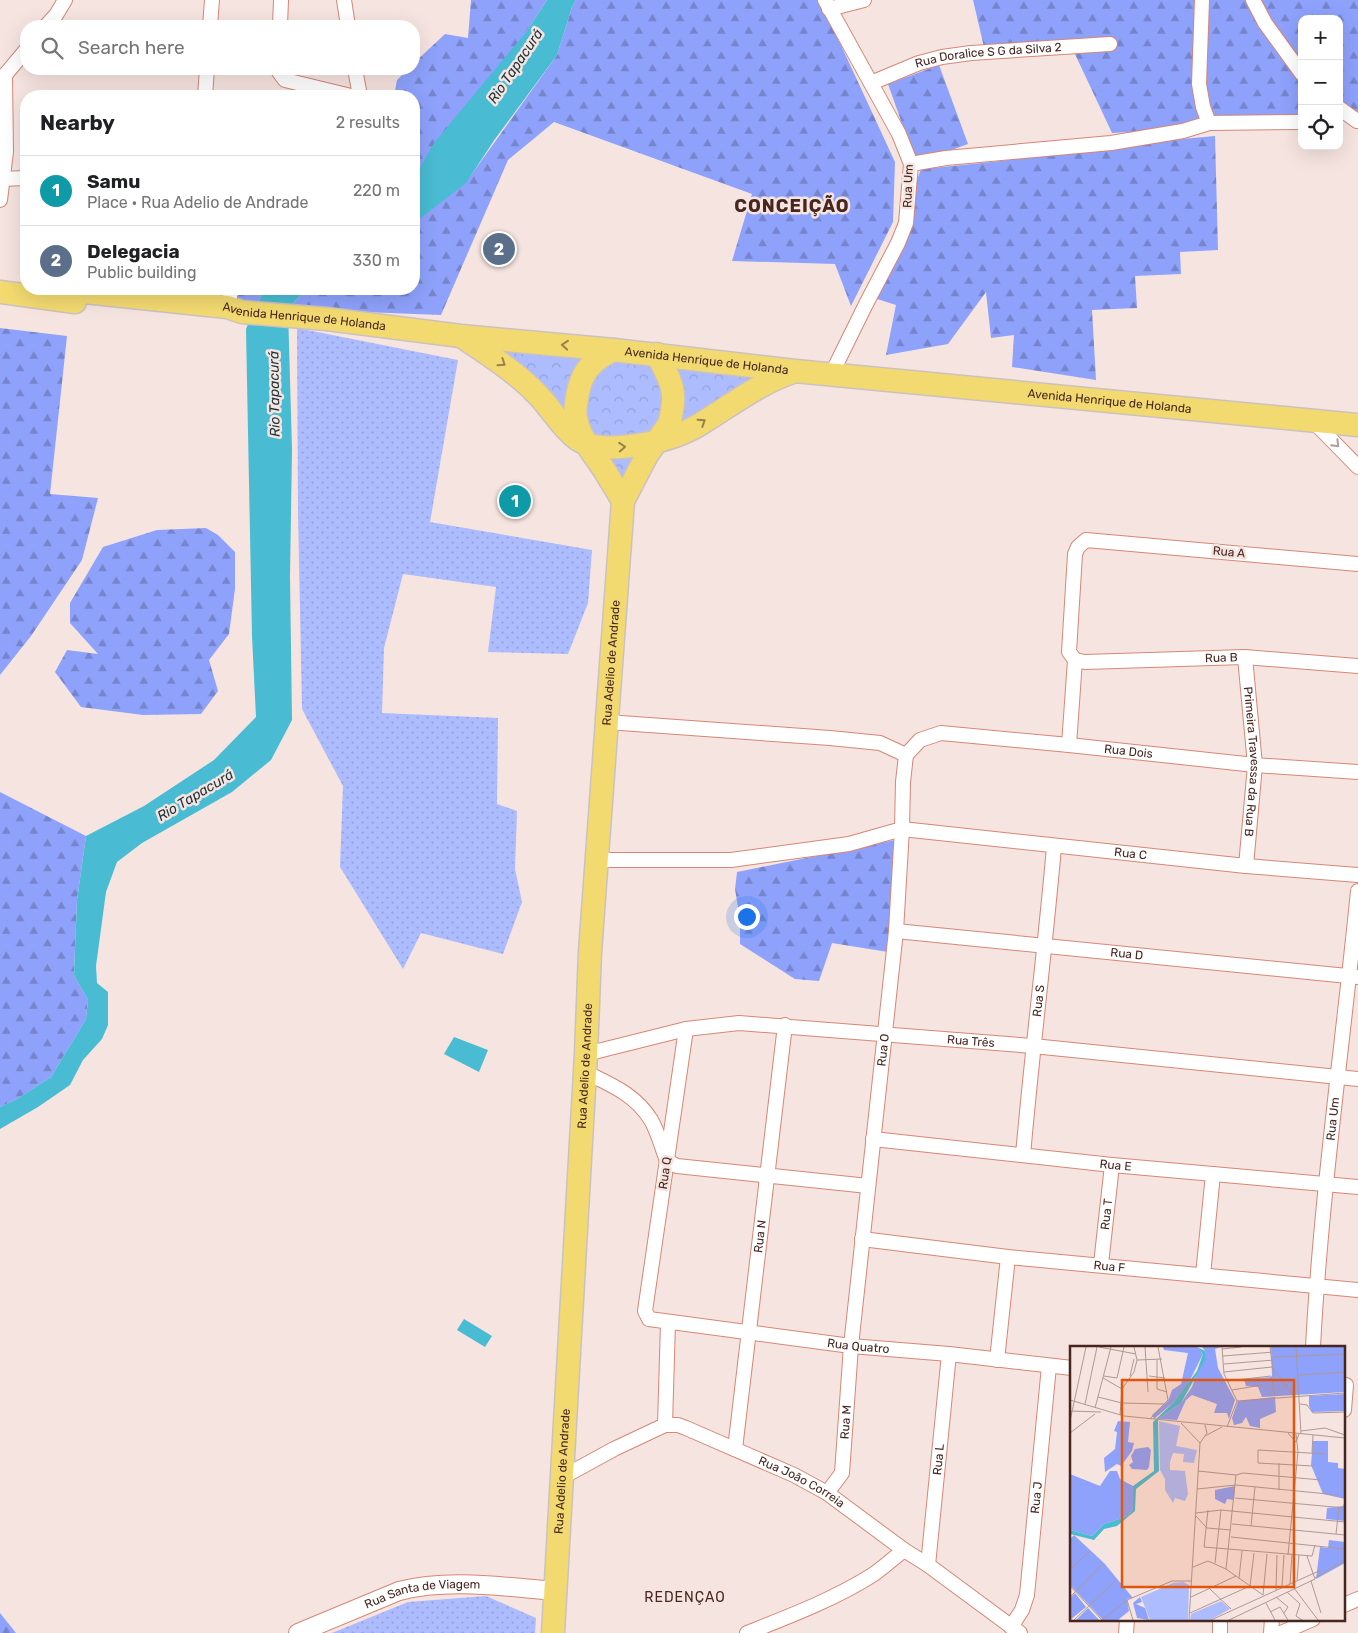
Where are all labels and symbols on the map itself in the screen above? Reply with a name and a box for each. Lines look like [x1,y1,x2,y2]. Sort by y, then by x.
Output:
water label: Rio Tapacurá [484,26,547,107]
street label: Rua Doralice S G da Silva 2 [913,40,1062,71]
street label: Rua Um [900,164,916,208]
district label: CONCEIÇÃO [734,195,850,217]
pin: 2 [483,230,515,268]
street label: Avenida Henrique de Holanda [222,300,387,333]
one-way arrow [561,340,569,351]
street label: Avenida Henrique de Holanda [624,344,789,377]
water label: Rio Tapacurá [265,351,284,437]
one-way arrow [496,357,506,366]
street label: Avenida Henrique de Holanda [1027,386,1192,416]
one-way arrow [697,419,706,429]
one-way arrow [1330,439,1339,448]
one-way arrow [618,442,626,453]
pin: 1 [499,482,531,520]
street label: Rua A [1212,544,1246,560]
street label: Rua Adelio de Andrade [600,599,623,726]
street label: Rua B [1205,650,1238,665]
street label: Primeira Travessa da Rua B [1241,686,1262,837]
street label: Rua Dois [1103,742,1153,761]
water label: Rio Tapacurá [154,766,237,825]
street label: Rua C [1114,845,1148,862]
your location [734,904,760,930]
street label: Rua D [1110,945,1144,963]
street label: Rua S [1030,984,1047,1018]
street label: Rua Adelio de Andrade [575,1003,595,1129]
street label: Rua Três [947,1032,995,1050]
street label: Rua O [874,1033,892,1067]
street label: Rua Um [1324,1096,1342,1141]
street label: Rua Q [656,1156,674,1190]
street label: Rua E [1099,1157,1132,1174]
street label: Rua T [1098,1198,1115,1231]
street label: Rua N [751,1219,769,1254]
street label: Rua F [1093,1258,1126,1275]
street label: Rua Quatro [826,1336,890,1356]
inset map [1070,1346,1346,1620]
street label: Rua M [837,1405,854,1440]
street label: Rua Adelio de Andrade [552,1408,573,1534]
street label: Rua L [930,1443,947,1476]
street label: Rua João Correia [756,1453,847,1511]
street label: Rua J [1028,1481,1045,1514]
street label: Rua Santa de Viagem [362,1577,481,1612]
district label: REDENÇAO [644,1589,726,1606]

